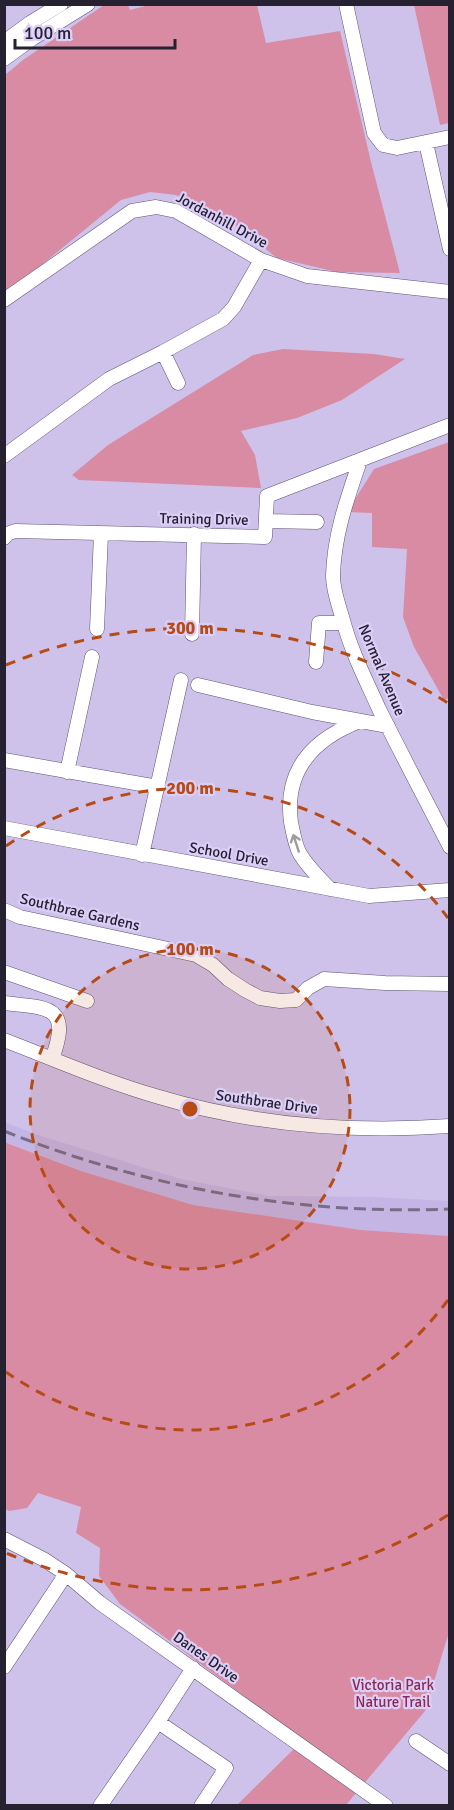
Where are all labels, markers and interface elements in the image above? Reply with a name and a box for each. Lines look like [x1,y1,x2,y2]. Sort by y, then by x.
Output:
scale bar [15,12,176,50]
text: 100 m [24,22,71,44]
street label: Jordanhill Drive [173,188,271,252]
street label: Training Drive [159,509,249,529]
text: 300 m [166,617,214,639]
street label: Normal Avenue [355,622,409,718]
text: 200 m [166,777,214,799]
one-way arrow [290,834,301,853]
street label: School Drive [188,838,270,870]
street label: Southbrae Gardens [18,889,142,935]
text: 100 m [166,938,214,960]
street label: Southbrae Drive [215,1086,319,1118]
centre of rings [180,1099,200,1119]
street label: Danes Drive [170,1628,242,1686]
park label: Victoria Park Nature Trail [352,1676,435,1711]

